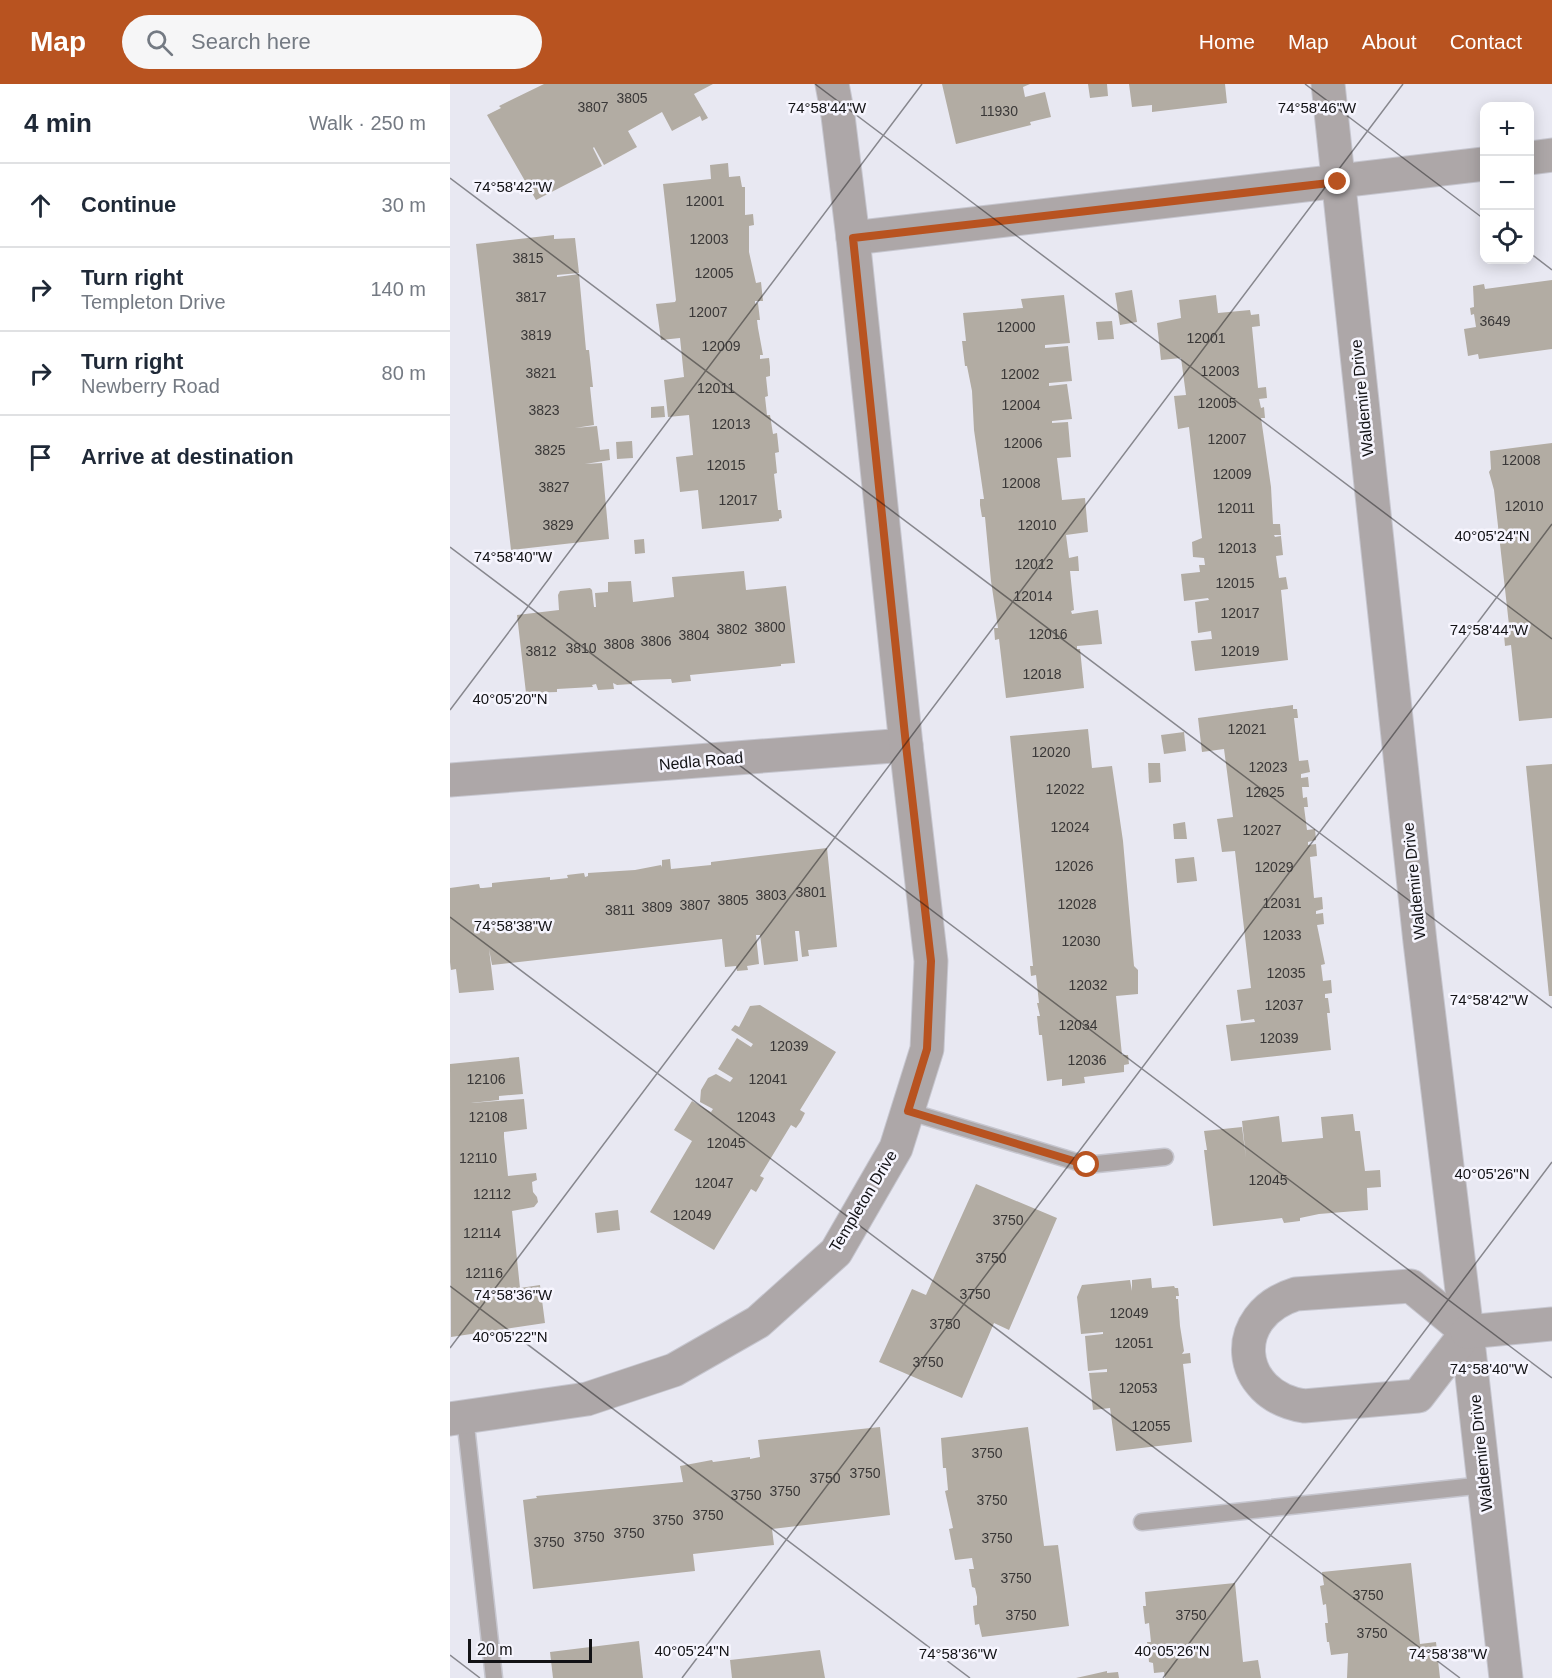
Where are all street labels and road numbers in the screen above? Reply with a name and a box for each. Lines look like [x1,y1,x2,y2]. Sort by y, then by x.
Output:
street label: Waldemire Drive [1347,339,1377,457]
street label: Nedla Road [658,749,744,773]
street label: Waldemire Drive [1399,822,1429,940]
street label: Templeton Drive [826,1147,900,1255]
street label: Waldemire Drive [1466,1394,1496,1512]

